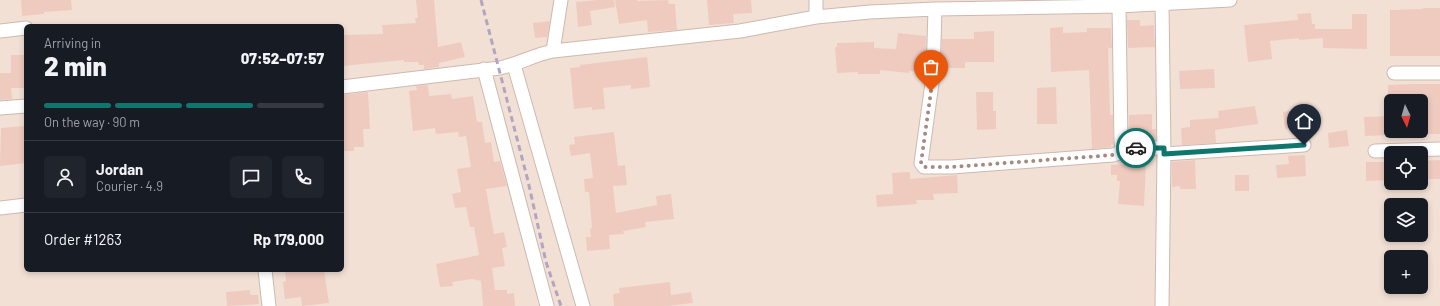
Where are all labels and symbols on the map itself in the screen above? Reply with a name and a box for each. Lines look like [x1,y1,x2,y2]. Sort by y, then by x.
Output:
pin [914,50,948,91]
north arrow [1384,94,1428,138]
pin [1287,104,1321,145]
courier [1116,128,1156,168]

